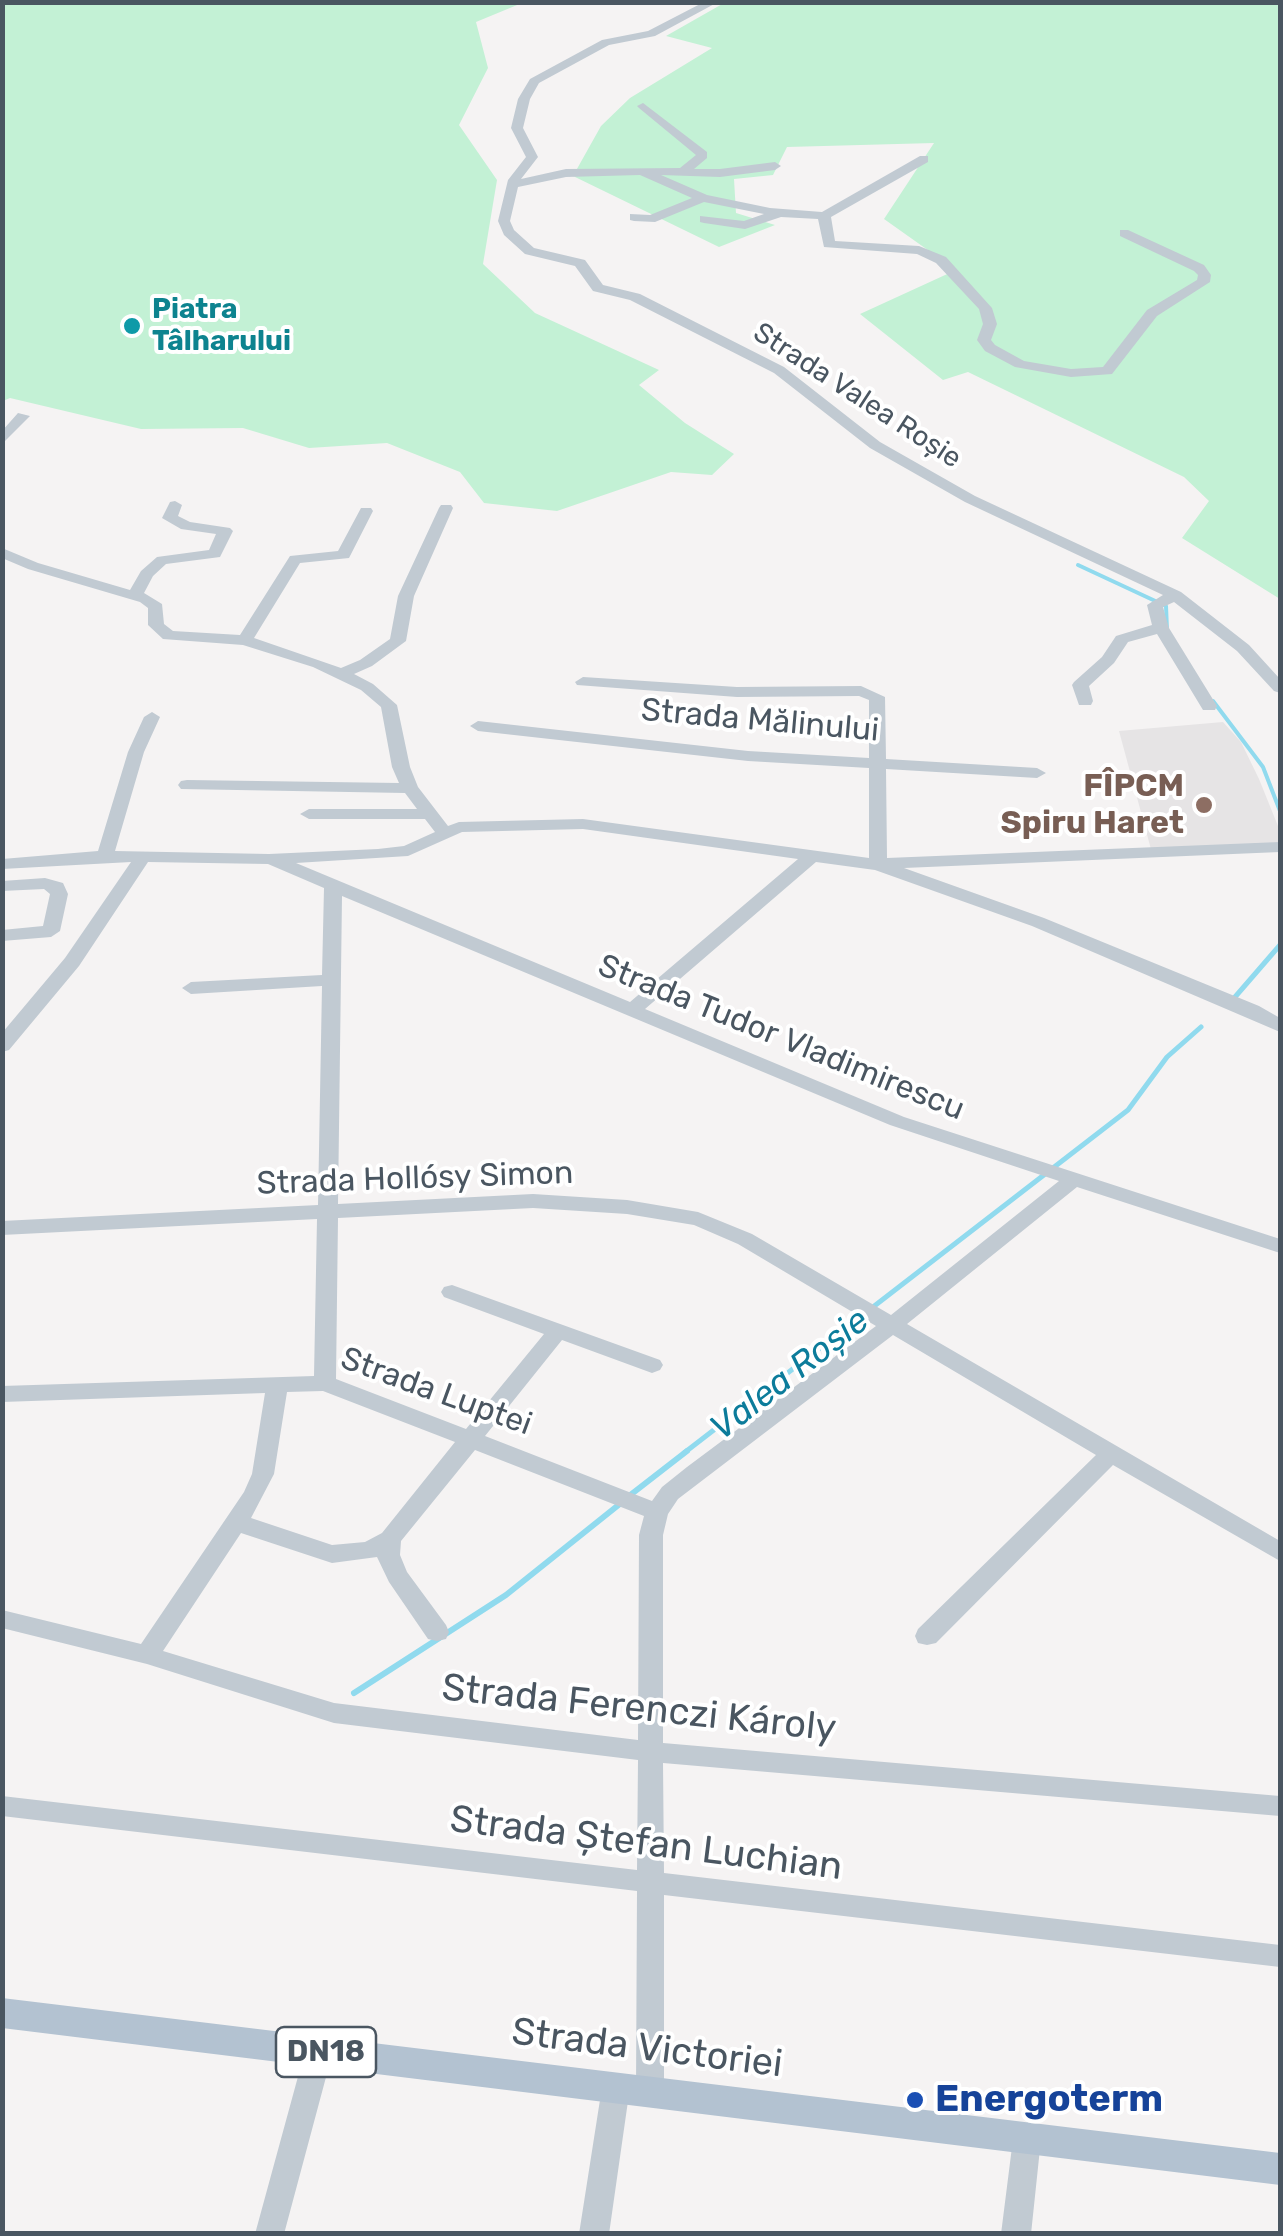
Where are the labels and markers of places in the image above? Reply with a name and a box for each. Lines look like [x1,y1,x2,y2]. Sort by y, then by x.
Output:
place label: Piatra Tâlharului [152,293,291,359]
marker: Piatra Tâlharului [121,315,143,337]
place label: FÎPCM Spiru Haret [1001,768,1184,843]
marker: FÎPCM Spiru Haret [1193,794,1215,816]
place label: Energoterm [935,2077,1163,2123]
marker: Energoterm [904,2089,926,2111]

